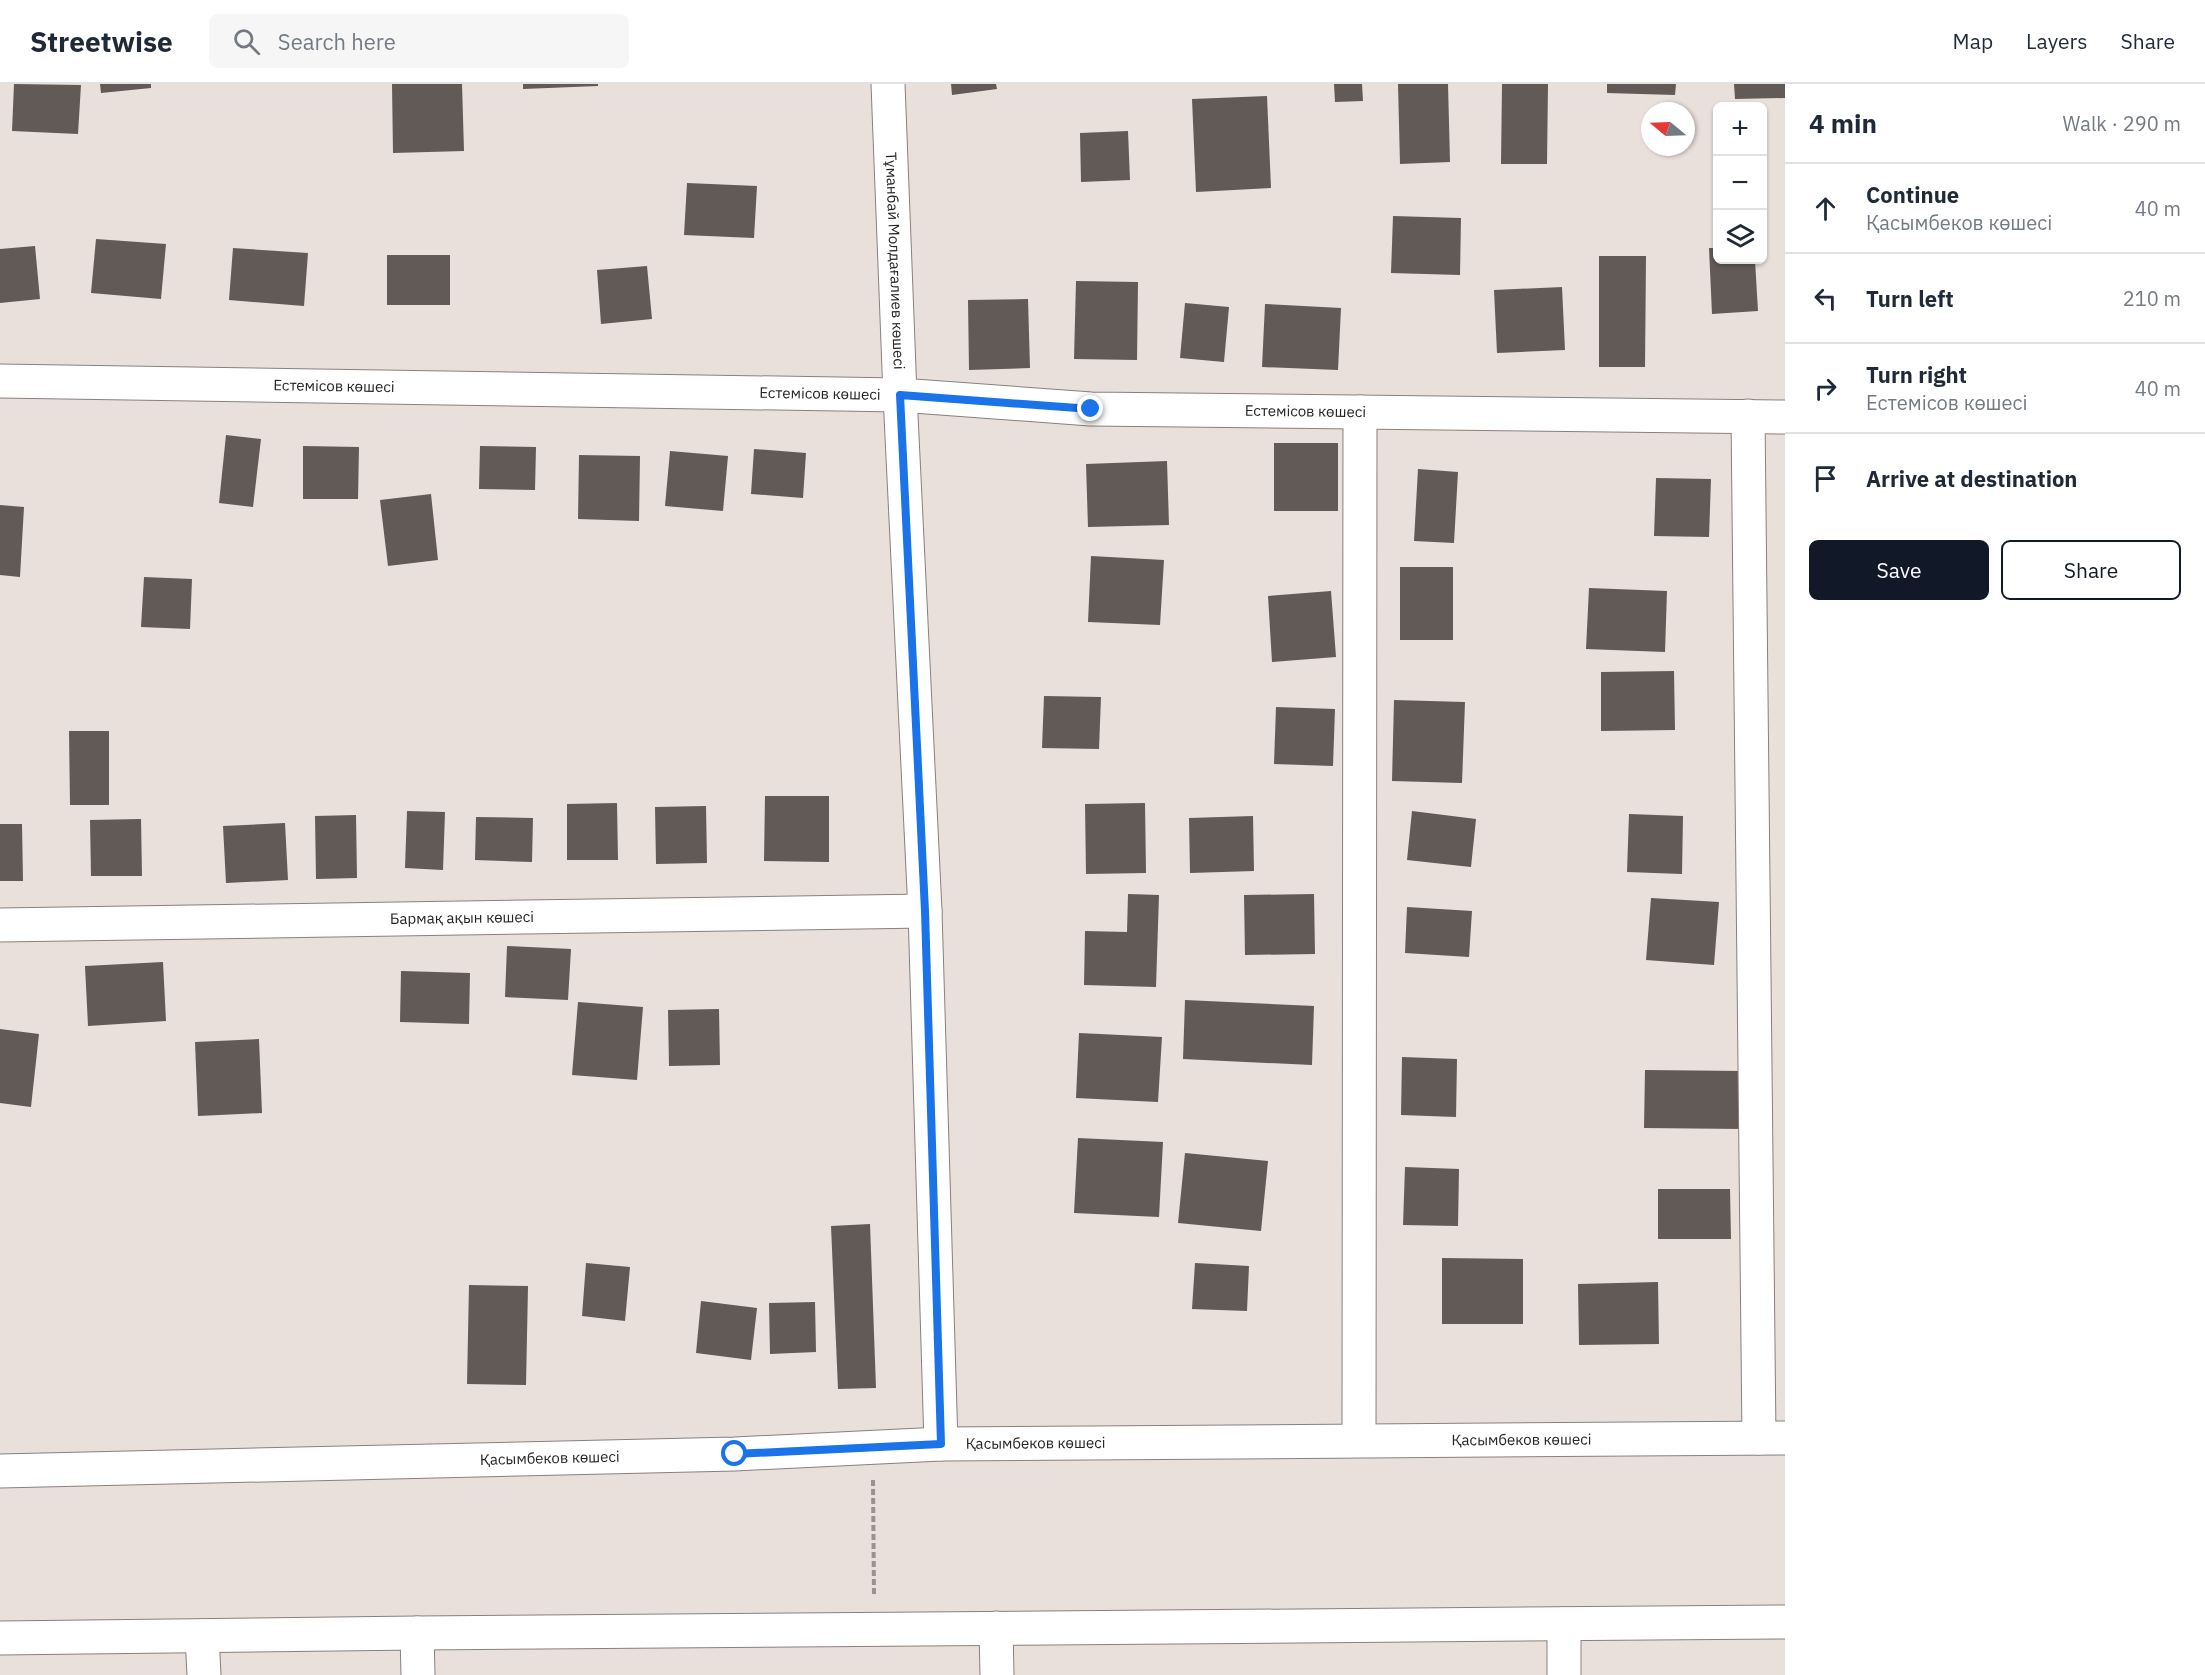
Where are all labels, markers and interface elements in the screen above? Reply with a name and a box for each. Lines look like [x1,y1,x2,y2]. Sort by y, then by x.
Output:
search box [209,14,629,68]
text: Streetwise [30,23,173,60]
icon: search [230,25,263,58]
text: Search here [278,27,396,56]
text: Map [1953,27,1993,55]
text: Layers [2026,27,2088,55]
text: Share [2121,27,2175,55]
north arrow [1641,102,1695,156]
map controls [1713,102,1767,264]
button: + [1713,102,1767,156]
text: 4 min [1809,106,1877,140]
text: Walk · 290 m [2063,110,2181,137]
street label: Тұманбай Молдағалиев көшесі [882,152,909,370]
button: − [1713,156,1767,210]
text: Continue [1866,180,1959,209]
icon: ahead [1809,192,1842,225]
text: 40 m [2135,195,2181,222]
text: Қасымбеков көшесі [1866,209,2052,236]
button: layers [1713,210,1767,264]
icon: left [1809,282,1842,315]
text: Turn left [1866,284,1954,313]
text: 210 m [2123,285,2181,312]
text: Turn right [1866,360,1967,389]
icon: right [1809,372,1842,405]
street label: Естемісов көшесі [273,375,395,396]
text: 40 m [2135,375,2181,402]
street label: Естемісов көшесі [759,383,881,404]
text: Естемісов көшесі [1866,389,2028,416]
route end [1077,395,1103,421]
street label: Естемісов көшесі [1245,401,1366,421]
icon: arrive [1809,462,1842,495]
text: Arrive at destination [1866,464,2077,493]
button: Save [1809,540,1989,600]
button: Share [2001,540,2181,600]
street label: Бармақ ақын көшесі [390,907,534,928]
street label: Қасымбеков көшесі [1452,1429,1592,1449]
street label: Қасымбеков көшесі [966,1433,1106,1453]
route start [721,1440,747,1466]
street label: Қасымбеков көшесі [480,1447,620,1469]

